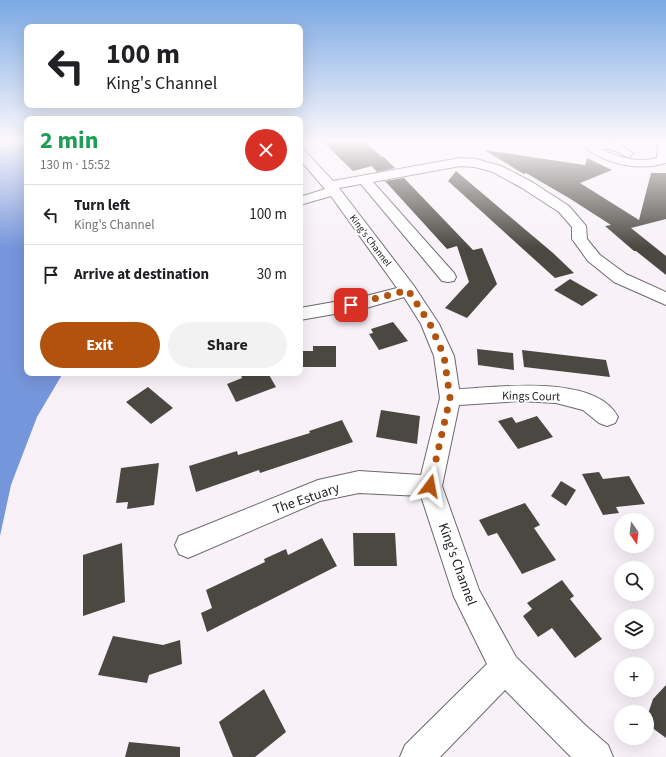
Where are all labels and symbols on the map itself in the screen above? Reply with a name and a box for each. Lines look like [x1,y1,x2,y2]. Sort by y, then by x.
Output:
street label: King's Channel [346,212,395,270]
pin [334,288,368,322]
street label: Kings Court [502,387,560,406]
position arrow [409,465,451,507]
street label: The Estuary [270,478,343,520]
north arrow [614,513,654,553]
street label: King's Channel [433,520,481,609]

